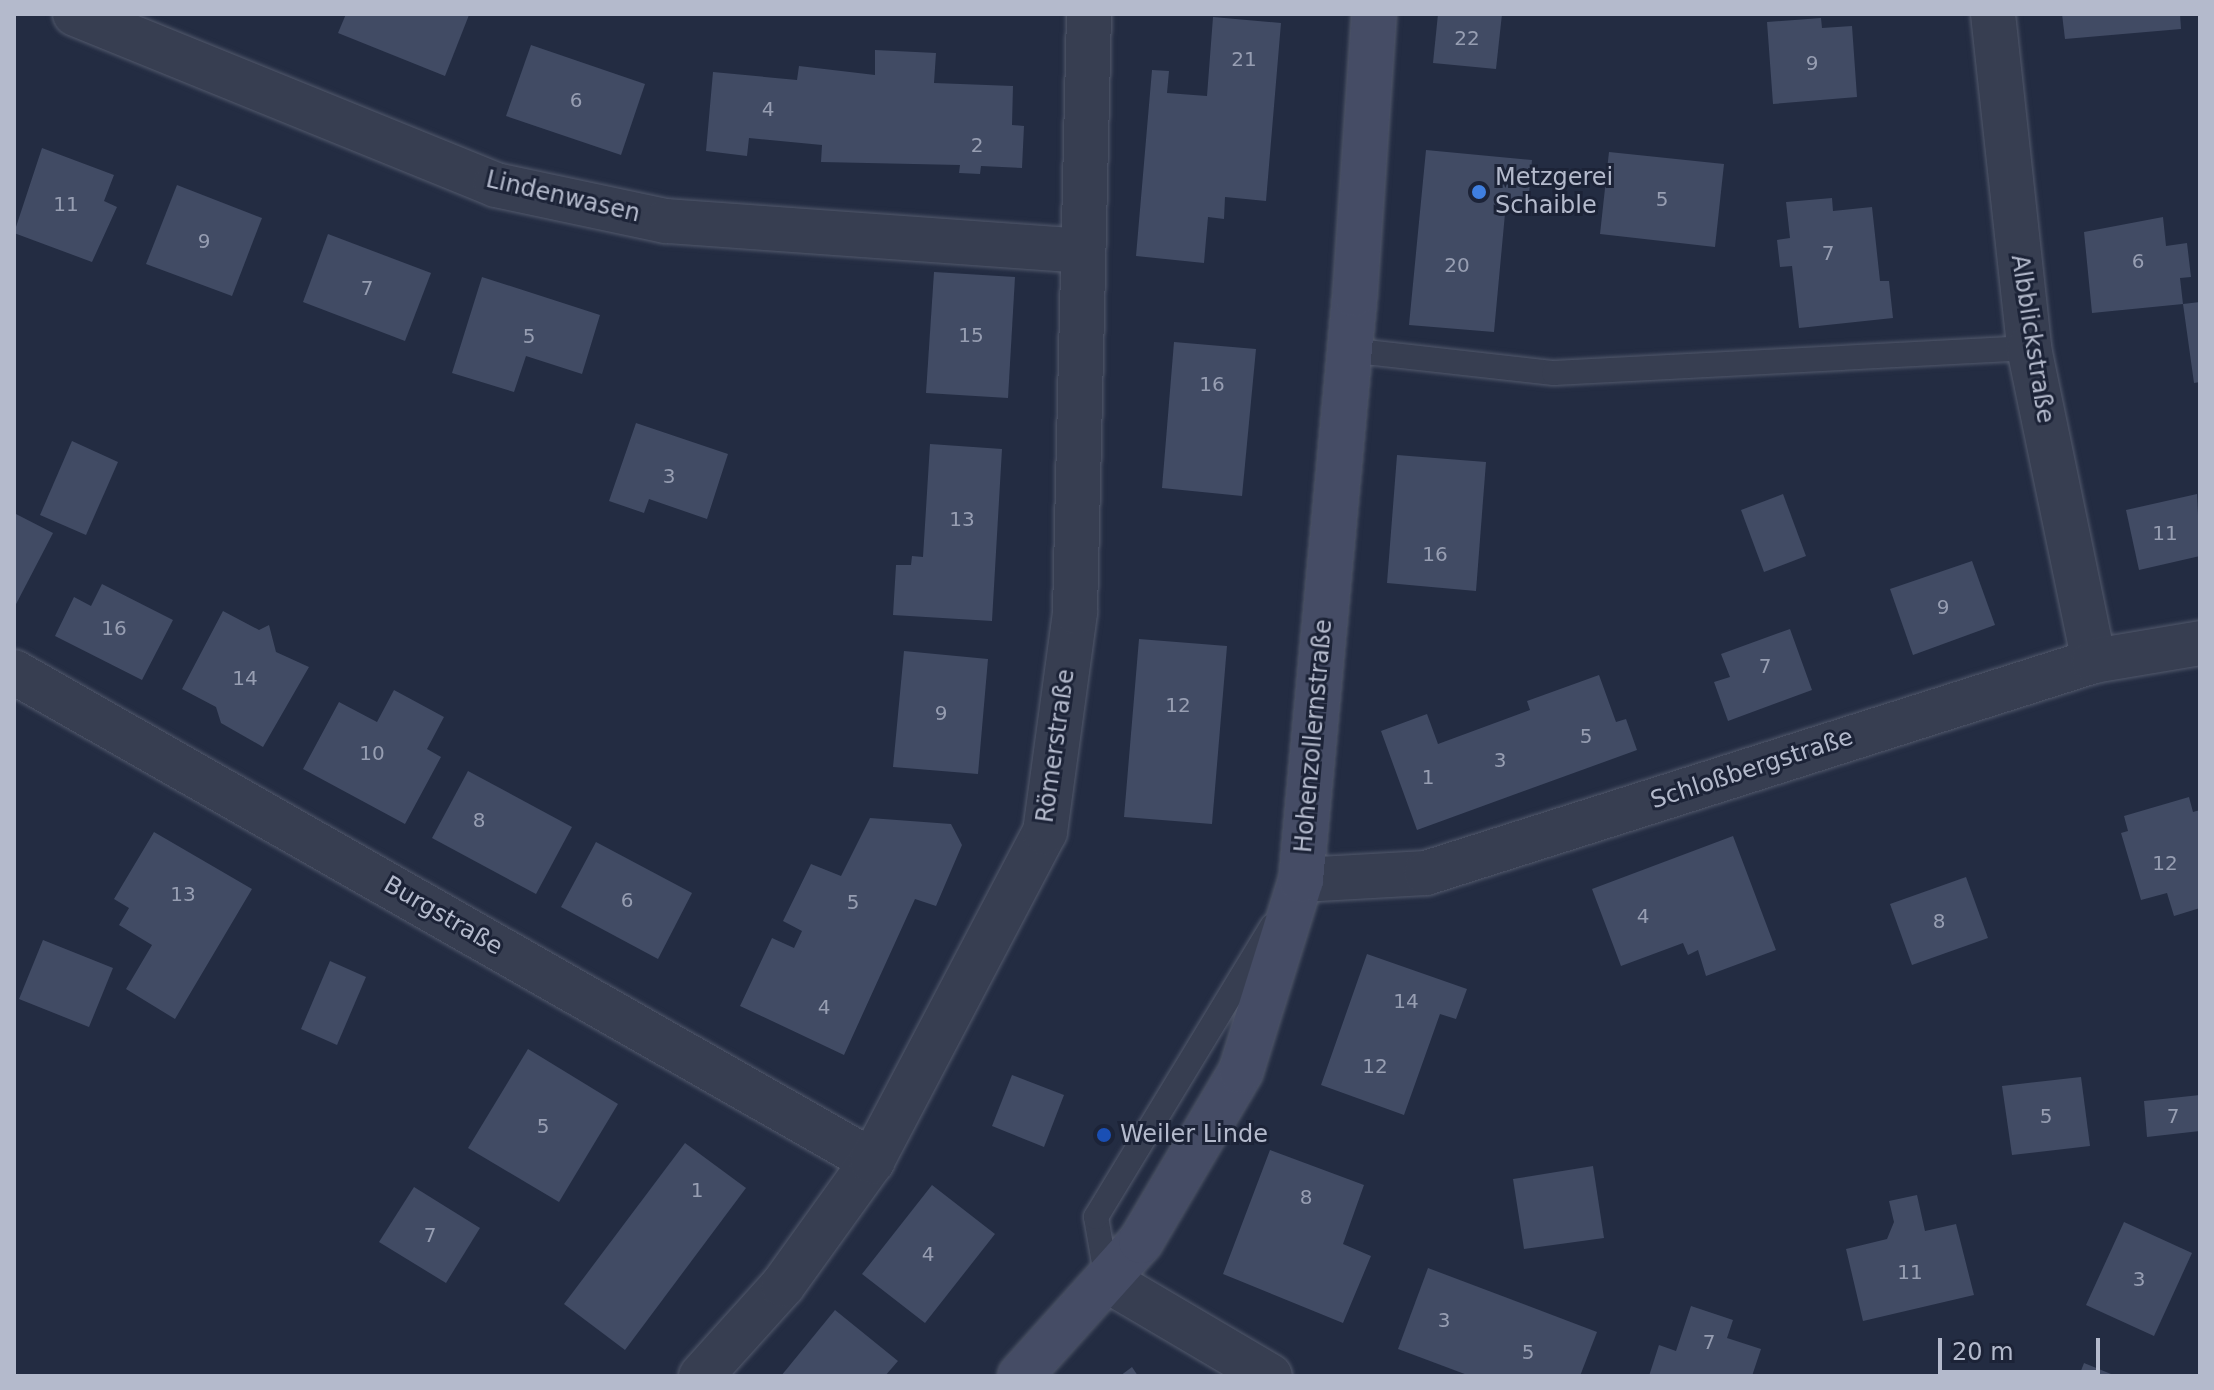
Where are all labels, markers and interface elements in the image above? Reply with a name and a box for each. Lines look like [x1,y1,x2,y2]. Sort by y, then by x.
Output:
house number: 22 [1454,26,1480,50]
house number: 21 [1231,47,1257,71]
house number: 9 [1806,51,1818,75]
house number: 6 [570,88,582,112]
house number: 4 [762,97,774,121]
house number: 2 [971,133,983,157]
place label: Metzgerei Schaible [1495,164,1613,220]
street label: Lindenwasen [483,165,643,229]
marker: Metzgerei Schaible [1470,183,1488,201]
house number: 5 [1656,187,1668,211]
house number: 11 [53,192,79,216]
house number: 9 [198,229,210,253]
house number: 7 [1822,241,1834,265]
house number: 6 [2132,249,2144,273]
house number: 20 [1444,253,1470,277]
street label: Albblickstraße [2004,253,2060,425]
house number: 7 [361,276,373,300]
house number: 15 [958,323,984,347]
house number: 5 [523,324,535,348]
house number: 16 [1199,372,1225,396]
house number: 3 [663,464,675,488]
house number: 13 [949,507,975,531]
house number: 11 [2152,521,2178,545]
house number: 16 [1422,542,1448,566]
house number: 9 [1937,595,1949,619]
house number: 16 [101,616,127,640]
street label: Hohenzollernstraße [1289,618,1339,854]
house number: 7 [1759,654,1771,678]
house number: 14 [232,666,258,690]
street label: Römerstraße [1031,667,1081,825]
house number: 12 [1165,693,1191,717]
house number: 9 [935,701,947,725]
street label: Schloßbergstraße [1647,723,1857,815]
house number: 5 [1580,724,1592,748]
house number: 10 [359,741,385,765]
house number: 3 [1494,748,1506,772]
house number: 1 [1422,765,1434,789]
house number: 8 [473,808,485,832]
house number: 12 [2152,851,2178,875]
street label: Burgstraße [378,870,508,962]
house number: 13 [170,882,196,906]
house number: 6 [621,888,633,912]
house number: 5 [847,890,859,914]
house number: 4 [1637,904,1649,928]
house number: 8 [1933,909,1945,933]
house number: 14 [1393,989,1419,1013]
house number: 4 [818,995,830,1019]
house number: 12 [1362,1054,1388,1078]
house number: 5 [2040,1104,2052,1128]
house number: 7 [2167,1104,2179,1128]
house number: 5 [537,1114,549,1138]
place label: Weiler Linde [1120,1121,1268,1149]
marker: Weiler Linde [1095,1126,1113,1144]
house number: 1 [691,1178,703,1202]
house number: 8 [1300,1185,1312,1209]
house number: 7 [424,1223,436,1247]
house number: 4 [922,1242,934,1266]
house number: 11 [1897,1260,1923,1284]
house number: 3 [2133,1267,2145,1291]
house number: 3 [1438,1308,1450,1332]
scale bar [1942,1322,2104,1372]
house number: 7 [1703,1330,1715,1354]
text: 20 m [1952,1338,2014,1366]
house number: 5 [1522,1340,1534,1364]

